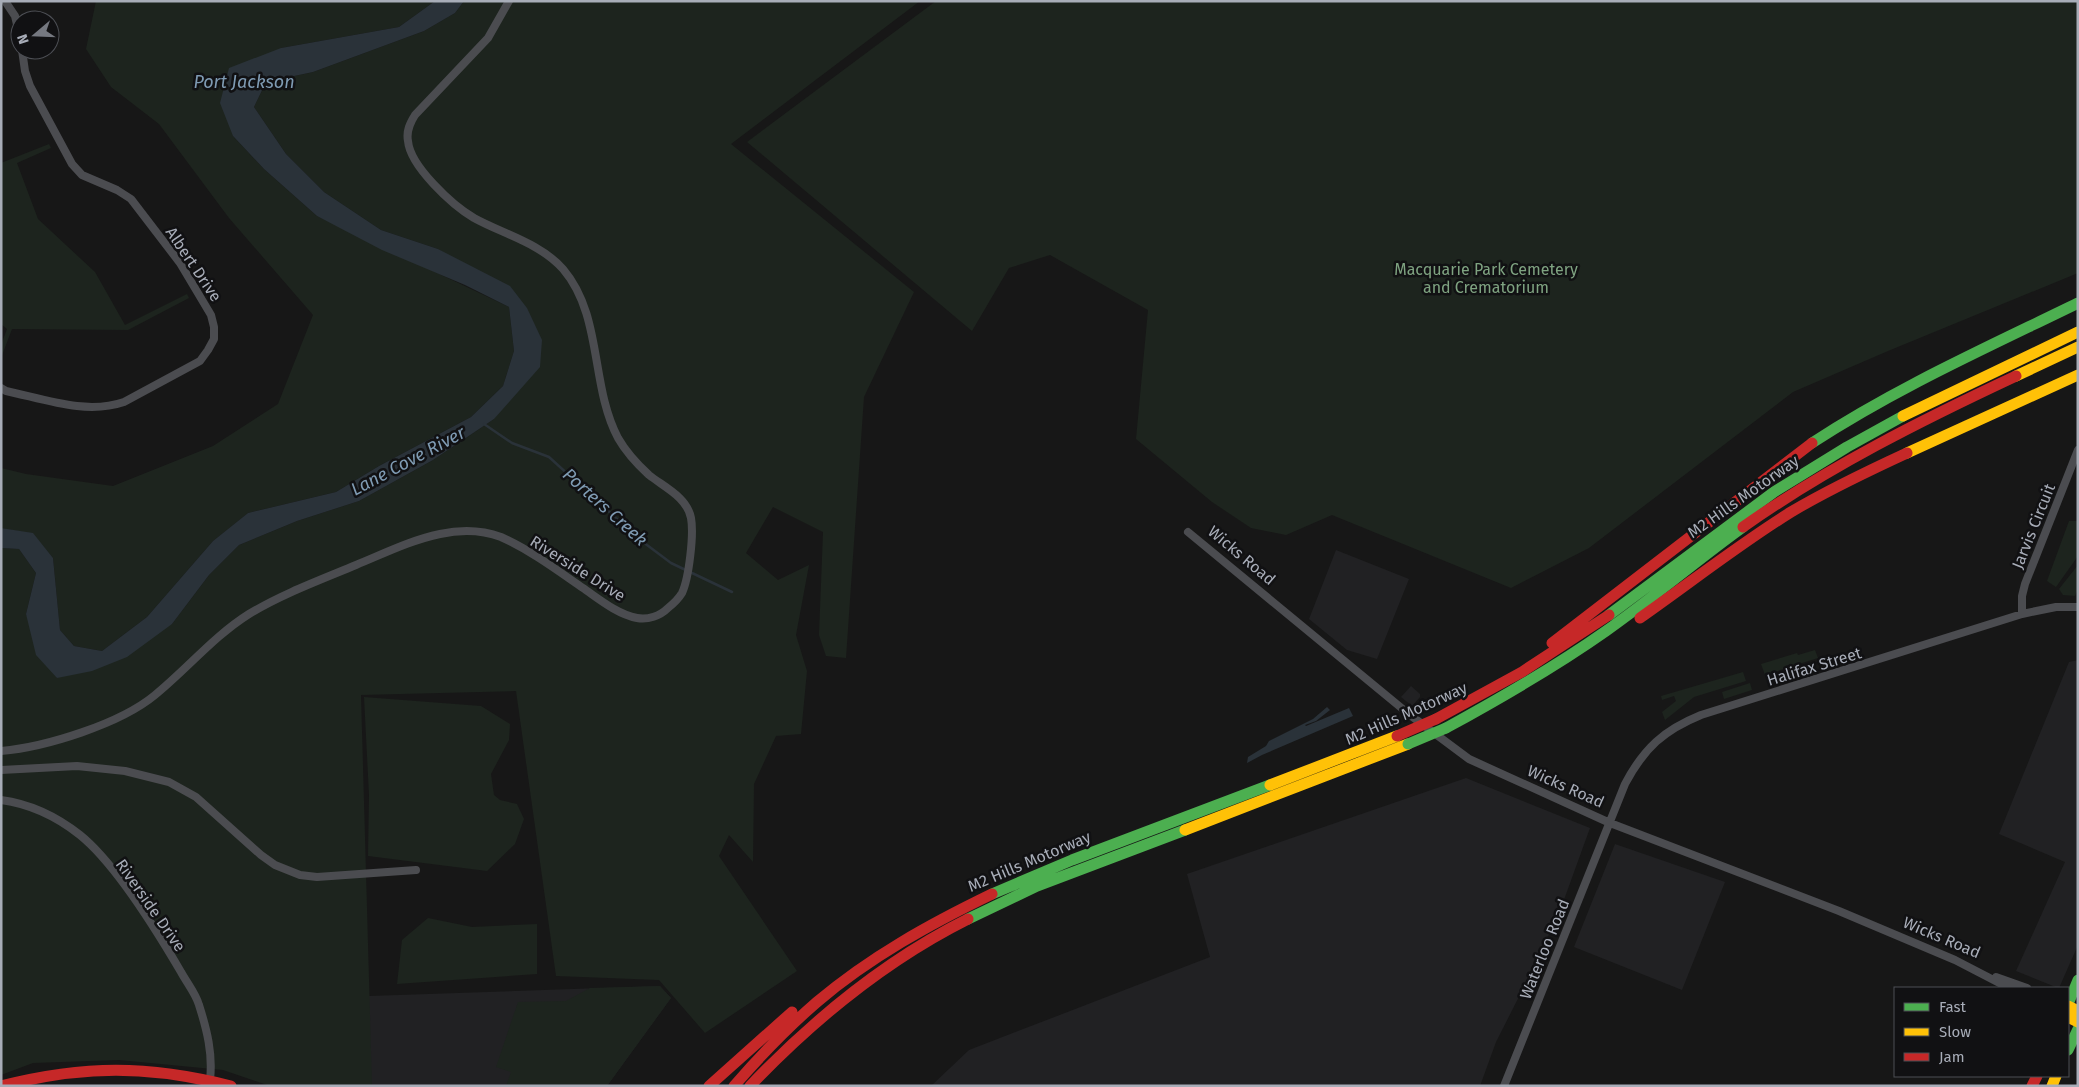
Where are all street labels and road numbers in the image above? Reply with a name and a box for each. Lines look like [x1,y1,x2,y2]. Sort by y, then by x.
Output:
street label: Albert Drive [162,223,225,305]
street label: M2 Hills Motorway [1684,451,1803,542]
street label: Jarvis Circuit [2008,481,2059,572]
street label: Wicks Road [1204,522,1279,589]
street label: Riverside Drive [527,532,629,605]
street label: Halifax Street [1765,643,1864,690]
street label: M2 Hills Motorway [1342,678,1470,749]
street label: Wicks Road [1524,761,1607,812]
street label: M2 Hills Motorway [965,827,1094,896]
street label: Riverside Drive [112,855,190,955]
street label: Waterloo Road [1516,896,1573,1002]
street label: Wicks Road [1900,913,1983,962]

